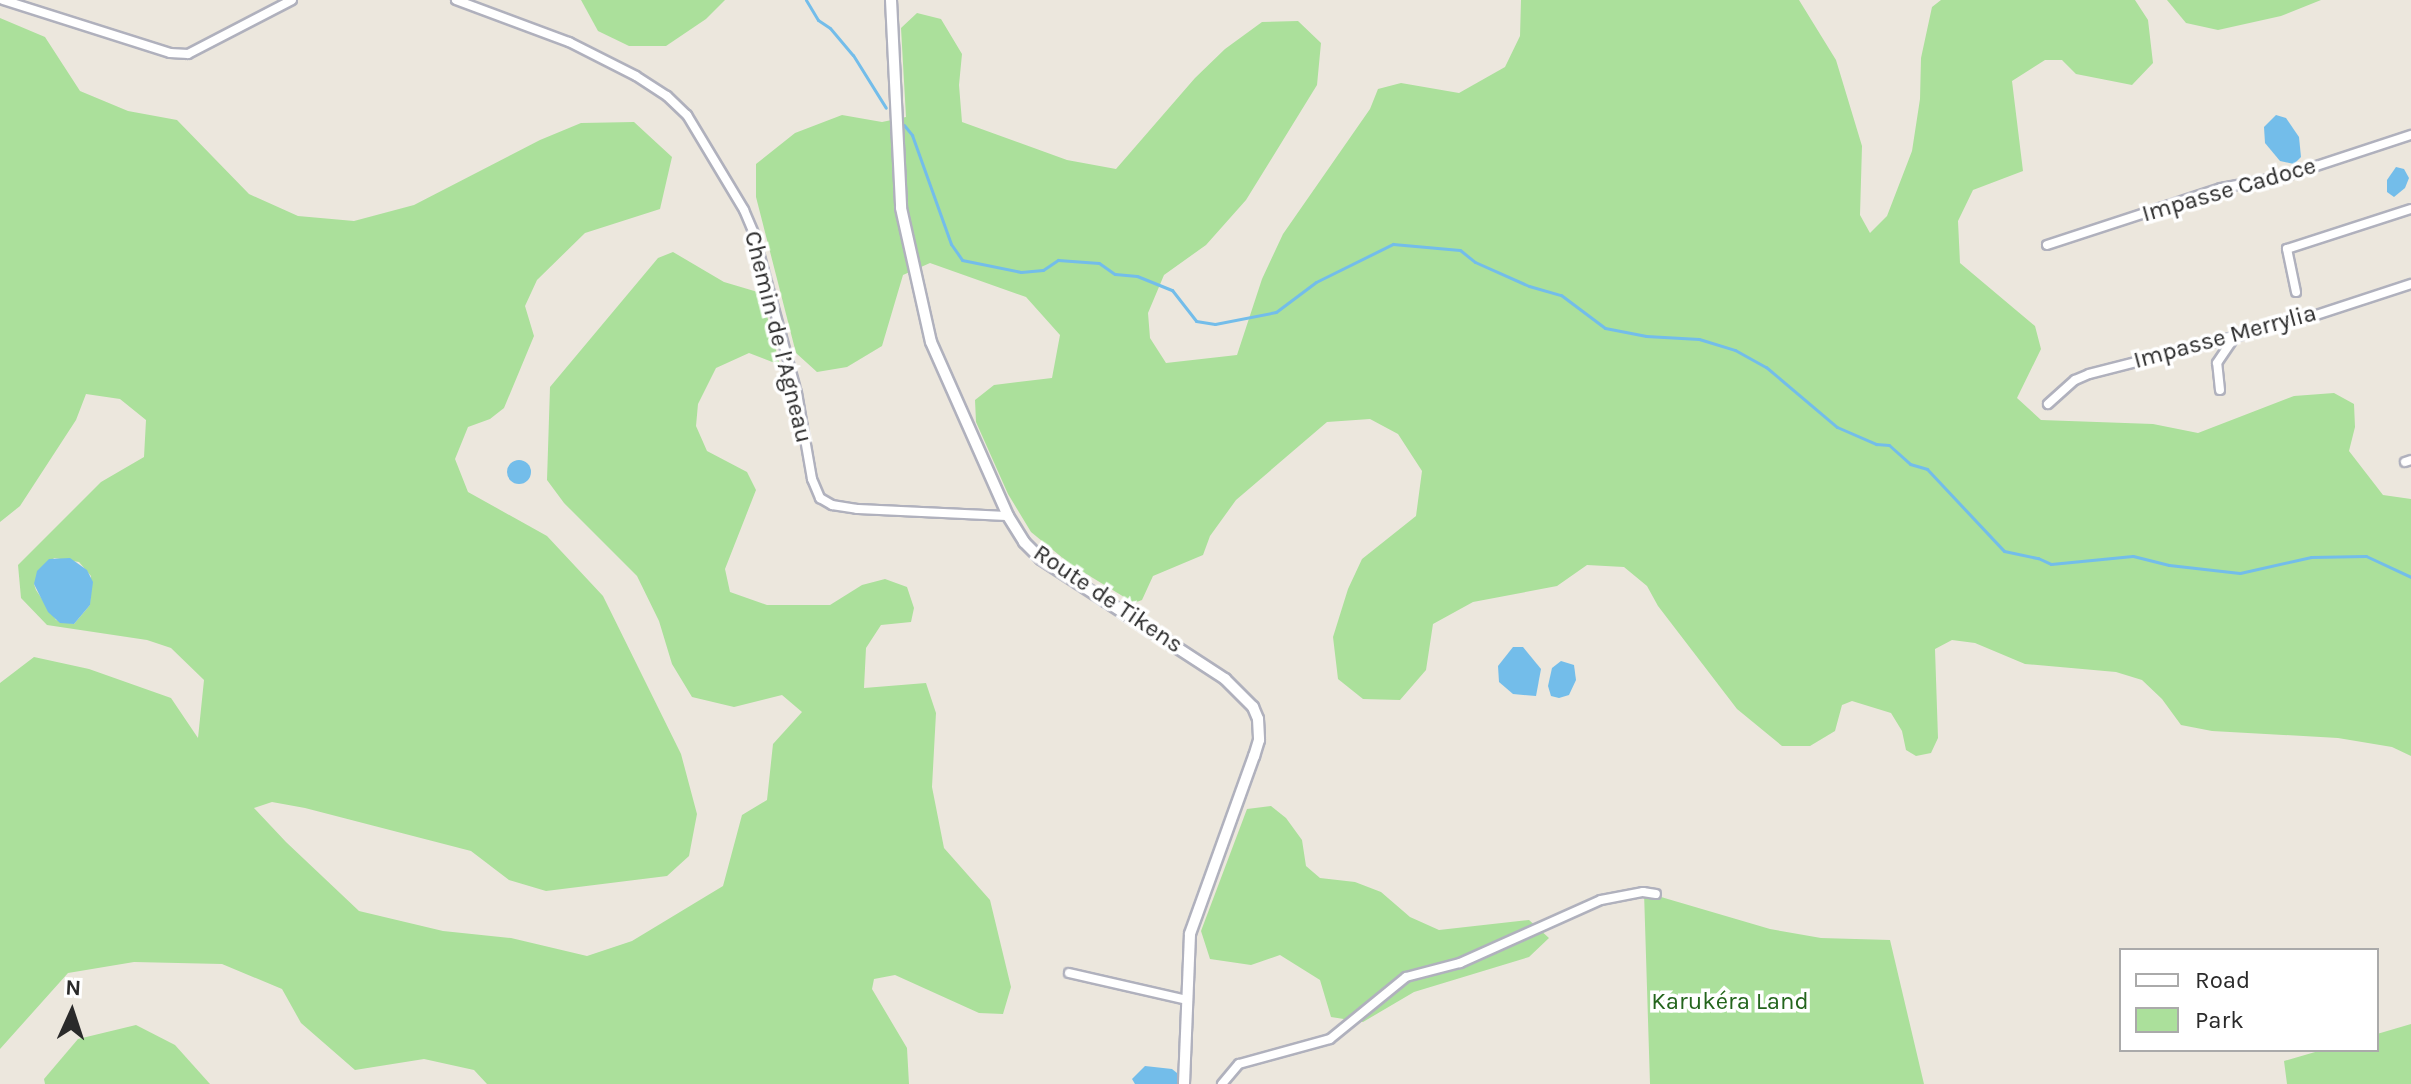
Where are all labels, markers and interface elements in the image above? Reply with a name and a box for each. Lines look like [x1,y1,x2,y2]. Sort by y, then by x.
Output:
street label: Impasse Cadoce [2139,151,2319,229]
street label: Chemin de l’Agneau [738,228,818,446]
street label: Impasse Merrylia [2131,299,2319,375]
street label: Route de Tikens [1028,538,1188,660]
legend [2119,948,2379,1052]
text: Road [2195,966,2250,994]
north arrow [32,972,112,1052]
text: N [65,975,82,1001]
park label: Karukéra Land [1651,988,1809,1016]
text: Park [2195,1006,2244,1034]

